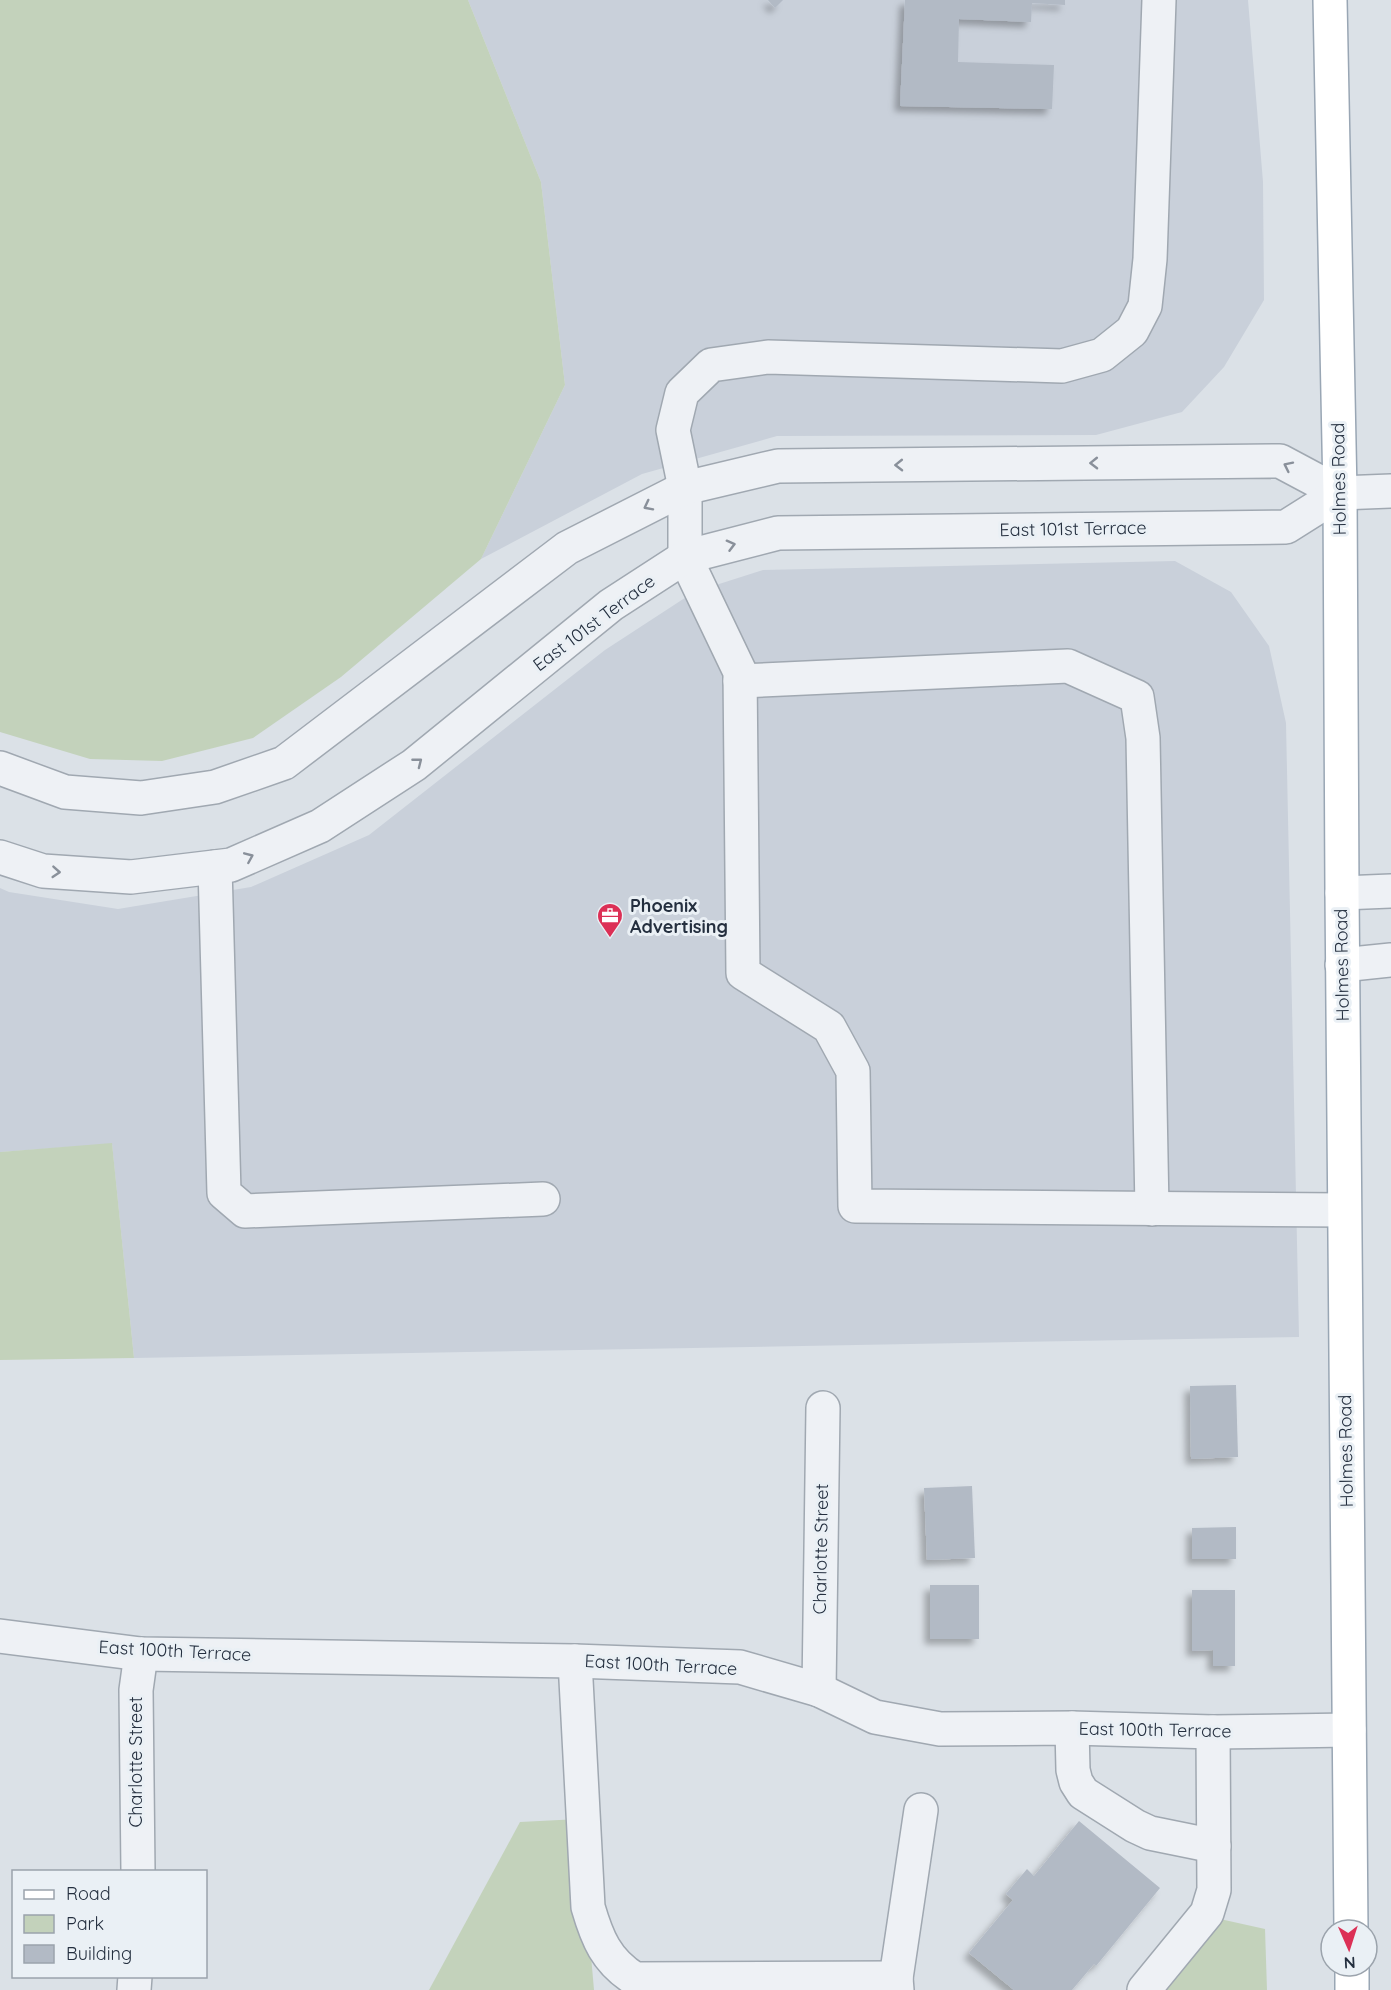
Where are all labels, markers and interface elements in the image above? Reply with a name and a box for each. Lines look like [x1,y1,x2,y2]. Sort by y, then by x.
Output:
street label: Holmes Road [1326,423,1351,535]
one-way arrow [1090,457,1099,469]
one-way arrow [895,459,904,471]
one-way arrow [1284,461,1295,473]
one-way arrow [644,499,655,511]
street label: East 101st Terrace [999,516,1147,541]
one-way arrow [725,540,735,552]
street label: East 101st Terrace [528,569,659,676]
one-way arrow [411,758,422,769]
one-way arrow [242,852,253,864]
one-way arrow [52,866,61,879]
place label: Phoenix Advertising [630,894,728,938]
office icon: Phoenix Advertising [595,901,625,939]
street label: Holmes Road [1329,909,1354,1021]
street label: Holmes Road [1333,1395,1358,1507]
street label: Charlotte Street [808,1483,833,1615]
street label: East 100th Terrace [98,1635,252,1666]
street label: East 100th Terrace [584,1649,738,1680]
street label: Charlotte Street [124,1696,147,1828]
street label: East 100th Terrace [1078,1717,1232,1742]
legend [12,1870,207,1978]
text: Road [66,1882,111,1905]
text: Park [66,1912,104,1935]
north arrow [1319,1918,1379,1978]
text: Building [66,1942,132,1965]
text: N [1343,1953,1356,1973]

